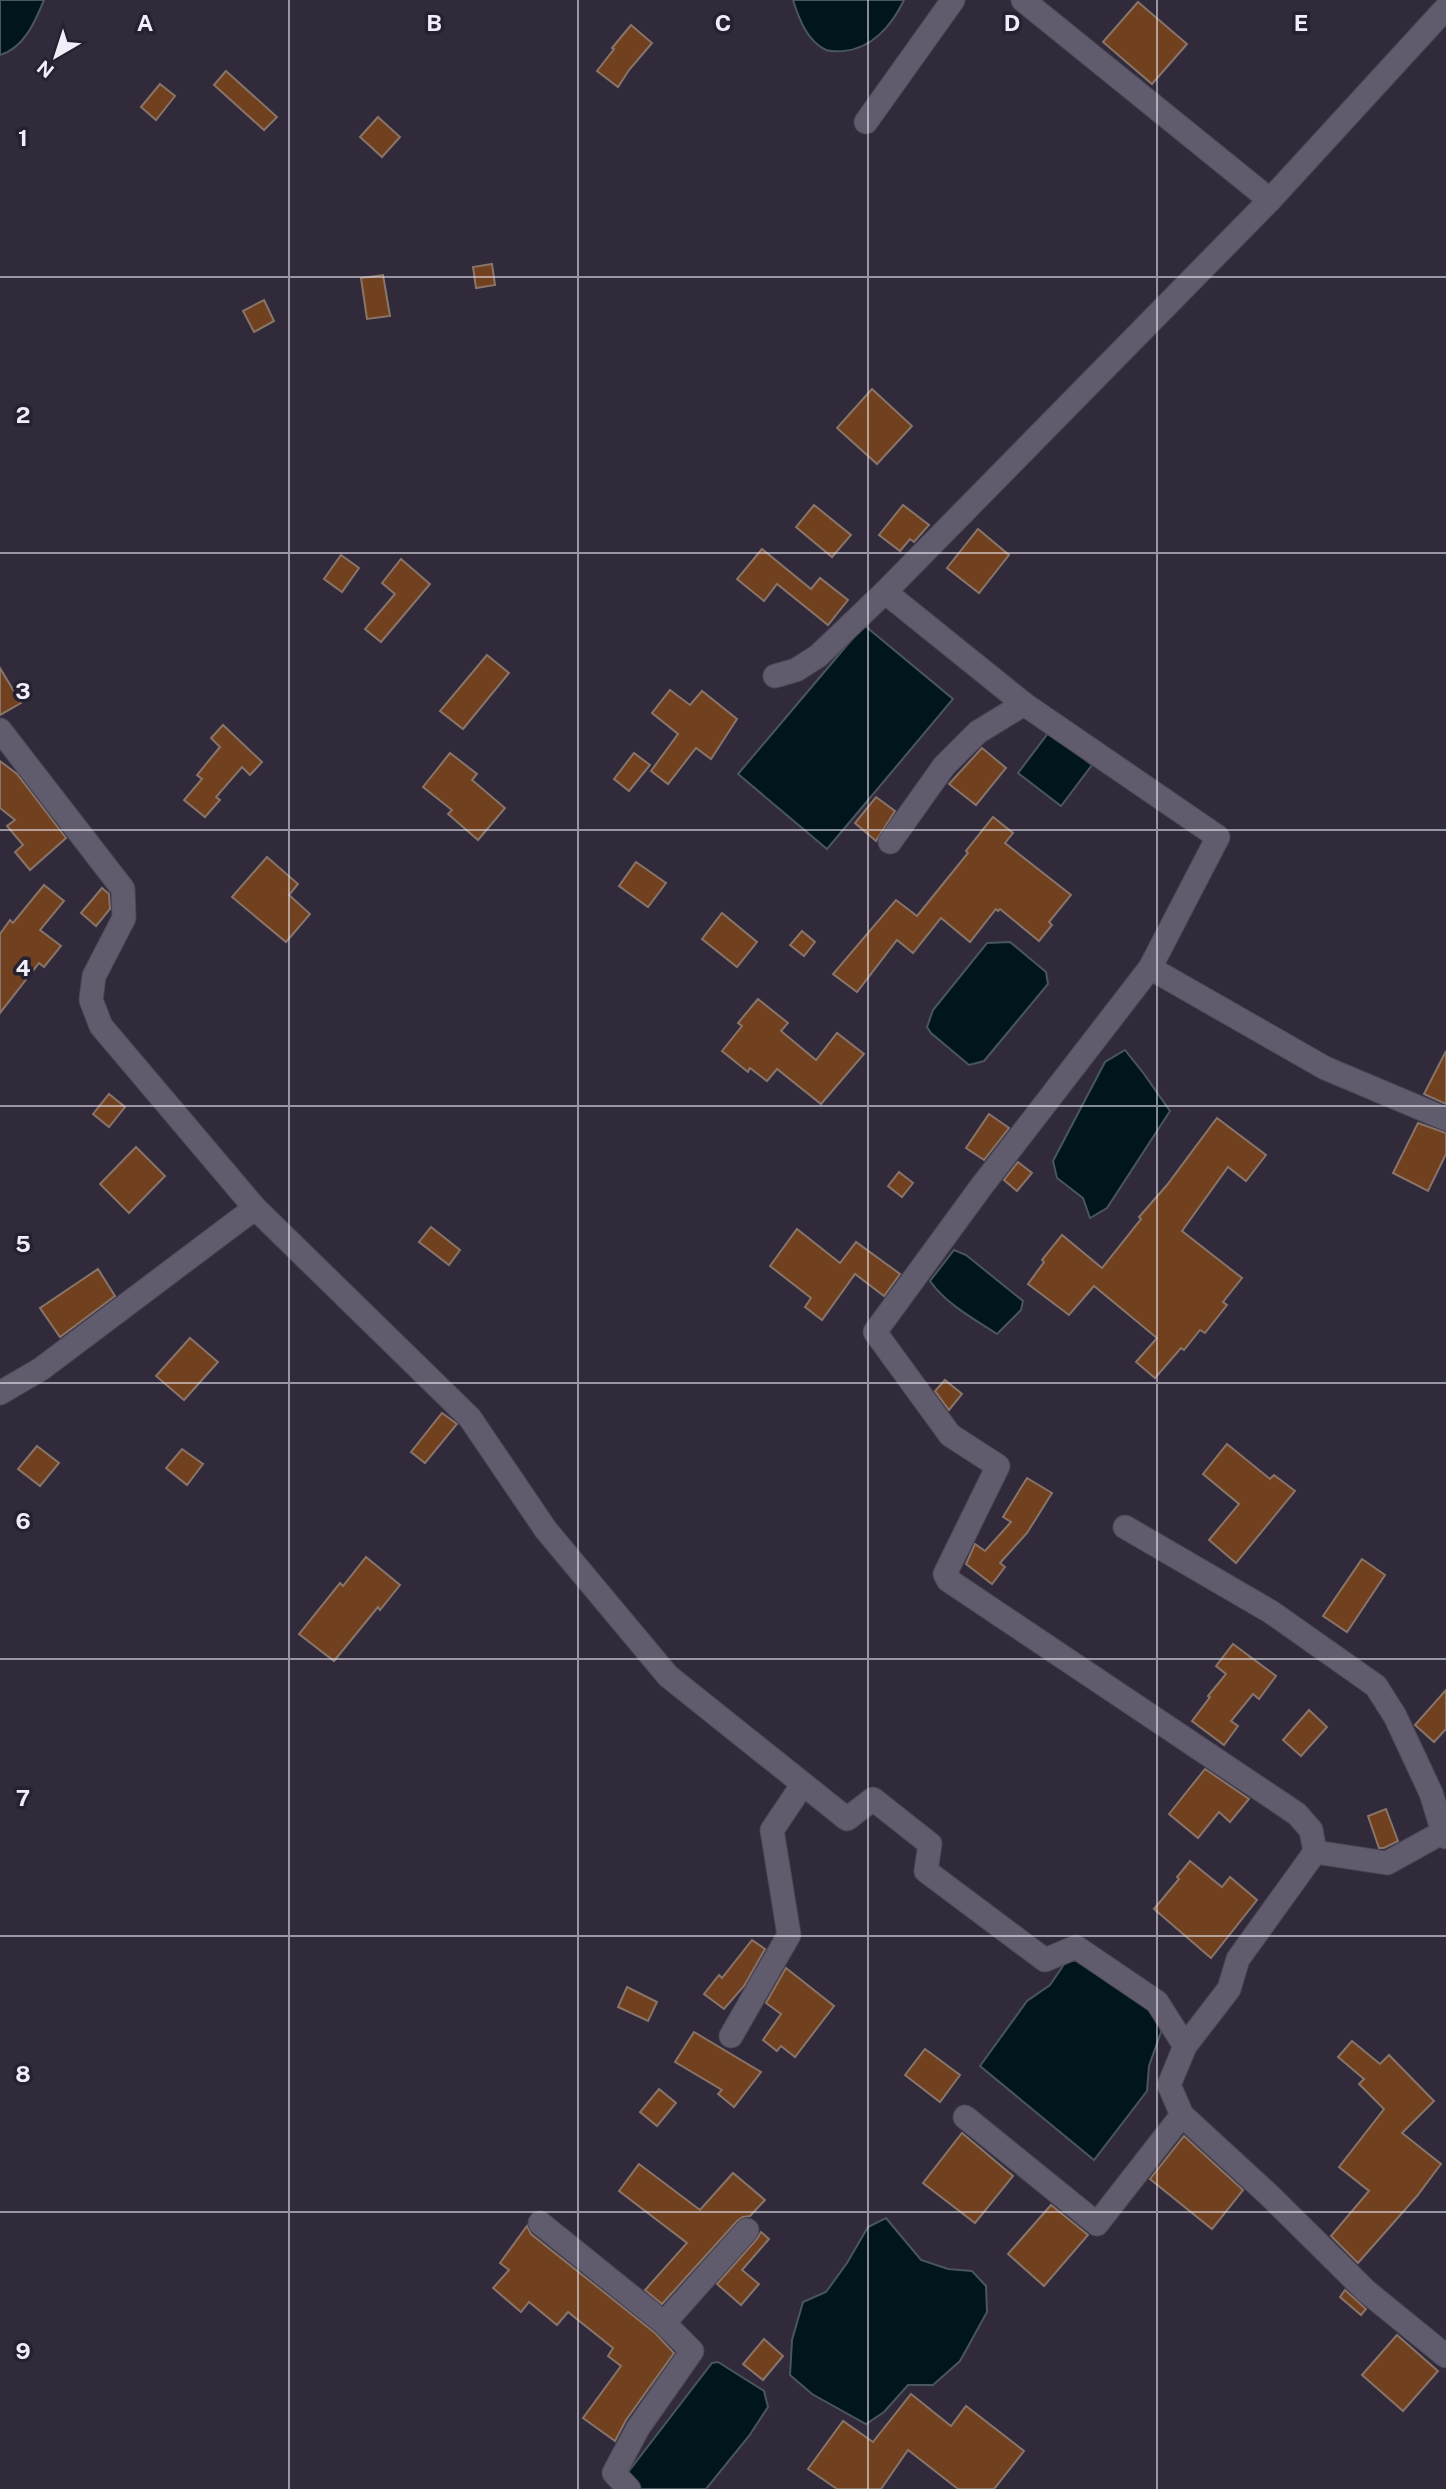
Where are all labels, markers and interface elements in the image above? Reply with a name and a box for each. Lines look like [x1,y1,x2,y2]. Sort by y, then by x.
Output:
text: A [137,9,154,36]
text: B [426,9,442,36]
text: C [715,9,731,36]
text: D [1004,9,1020,36]
text: E [1294,9,1308,36]
north arrow [21,21,91,91]
text: N [33,56,58,82]
text: 1 [18,124,28,151]
text: 2 [16,401,30,428]
text: 3 [15,677,31,704]
text: 4 [15,954,31,981]
text: 5 [15,1230,31,1257]
text: 6 [15,1507,31,1534]
text: 7 [16,1784,30,1811]
text: 8 [15,2060,31,2087]
text: 9 [15,2337,31,2364]

